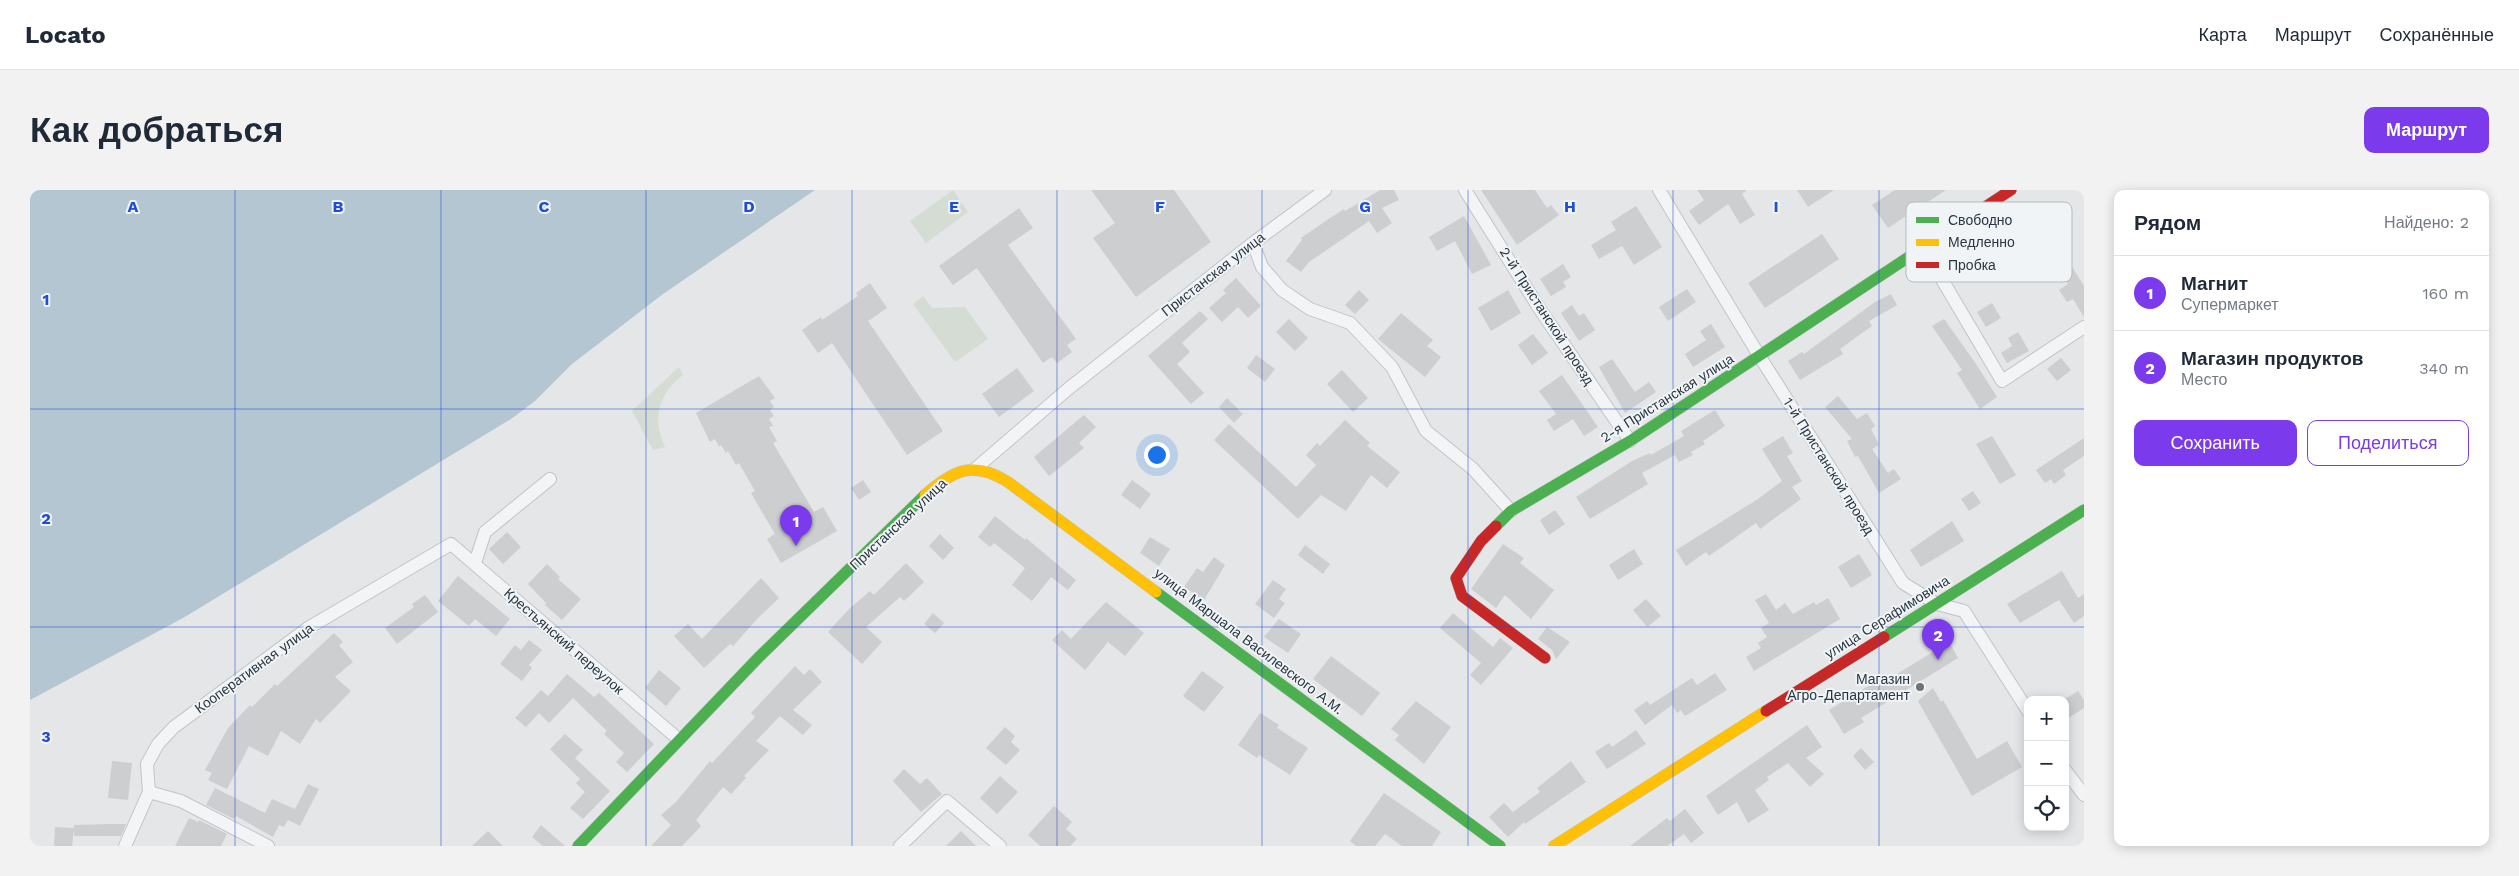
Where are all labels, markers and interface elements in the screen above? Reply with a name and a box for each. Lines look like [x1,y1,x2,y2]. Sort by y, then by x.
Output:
text: Locato [25,21,106,49]
text: Карта [2199,24,2247,45]
text: Маршрут [2275,24,2351,45]
text: Сохранённые [2379,24,2494,45]
button: Маршрут [2364,107,2489,153]
text: Как добраться [30,109,283,151]
text: A [128,197,139,216]
text: B [333,197,344,216]
text: C [539,197,550,216]
text: D [743,197,755,216]
text: E [949,197,959,216]
text: F [1155,197,1165,216]
text: G [1359,197,1371,216]
text: H [1564,197,1576,216]
text: I [1773,197,1779,216]
legend [1906,202,2072,282]
text: Рядом [2134,210,2201,235]
text: Свободно [1948,212,2013,228]
text: Найдено: 2 [2384,213,2469,232]
street label: Пристанская улица [1158,229,1268,319]
text: Медленно [1948,234,2015,250]
street label: 2-й Пристанской проезд [1497,244,1597,388]
text: Пробка [1948,257,1996,273]
text: Магнит [2181,272,2248,295]
text: 1 [2147,284,2153,303]
text: 160 m [2422,284,2469,303]
text: 1 [43,290,49,309]
text: Супермаркет [2181,295,2279,314]
text: Магазин продуктов [2181,347,2364,370]
street label: 2-я Пристанская улица [1598,350,1737,446]
text: 2 [2145,359,2155,378]
text: 340 m [2419,359,2469,378]
text: Место [2181,370,2227,389]
street label: 1-й Пристанской проезд [1780,395,1878,537]
button: Сохранить [2134,420,2297,466]
button: Поделиться [2307,420,2469,466]
your location [1144,442,1170,468]
street label: Пристанская улица [846,475,950,573]
pin: 1 [780,505,812,546]
text: 2 [41,509,51,528]
street label: улица Маршала Василевского А.М. [1151,565,1347,717]
street label: улица Серафимовича [1822,572,1952,662]
street label: Крестьянский переулок [501,585,628,698]
pin: 2 [1922,619,1954,660]
street label: Кооперативная улица [192,620,316,716]
place label: Магазин Агро-Департамент [1787,671,1911,703]
marker: Магазин Агро-Департамент [1914,681,1926,693]
map controls [2024,696,2069,831]
button: + [2024,696,2069,741]
text: 3 [41,727,51,746]
button: − [2024,741,2069,786]
button: locate [2024,786,2069,831]

